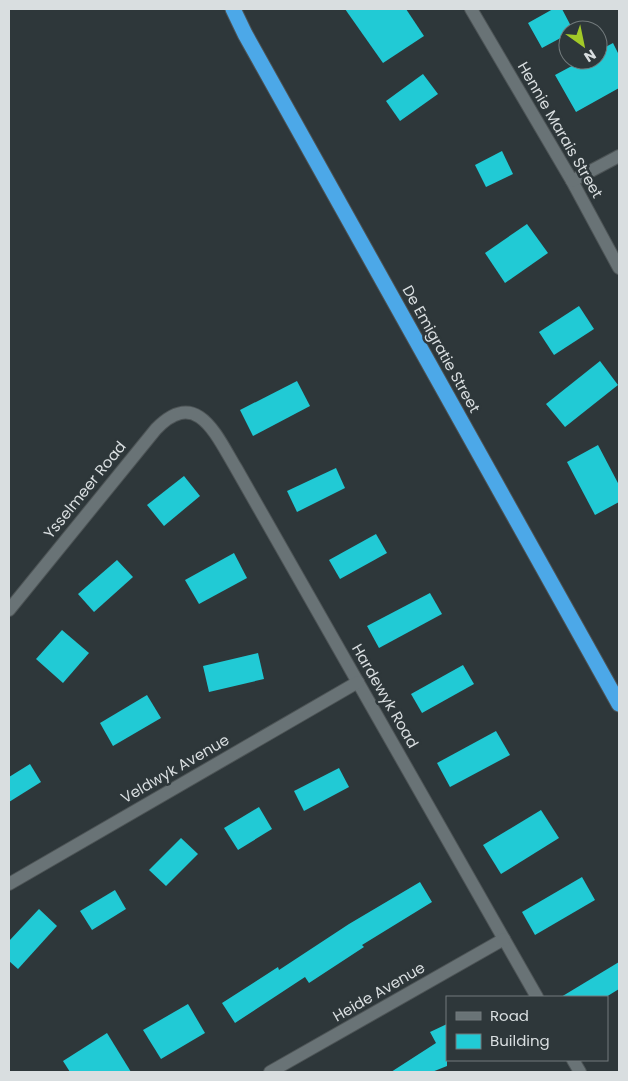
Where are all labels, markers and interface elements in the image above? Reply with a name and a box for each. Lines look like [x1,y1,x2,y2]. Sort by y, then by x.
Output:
north arrow [558,20,608,70]
text: N [580,45,600,67]
street label: Hennie Marais Street [513,58,608,202]
street label: De Emigratie Street [398,281,485,416]
street label: Ysselmeer Road [39,436,131,543]
street label: Hardewyk Road [347,640,424,752]
street label: Veldwyk Avenue [117,729,233,808]
street label: Heide Avenue [329,957,429,1026]
legend [446,996,608,1061]
text: Road [490,1005,529,1026]
text: Building [490,1030,550,1051]

